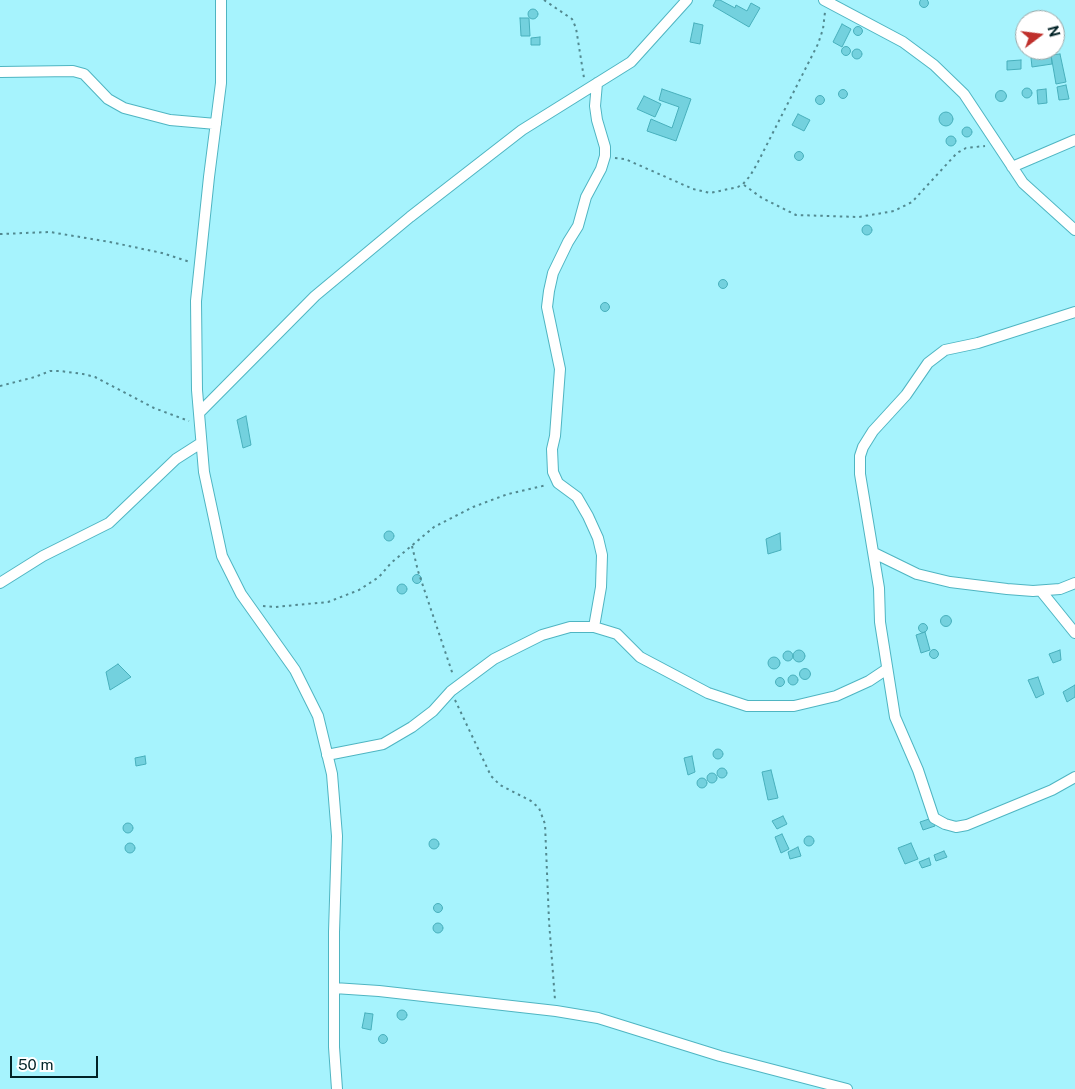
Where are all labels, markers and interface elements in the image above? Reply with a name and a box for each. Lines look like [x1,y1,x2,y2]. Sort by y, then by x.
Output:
north arrow [1015,10,1065,60]
text: N [1044,24,1063,39]
scale bar [12,1046,100,1078]
text: 50 m [18,1056,53,1073]

